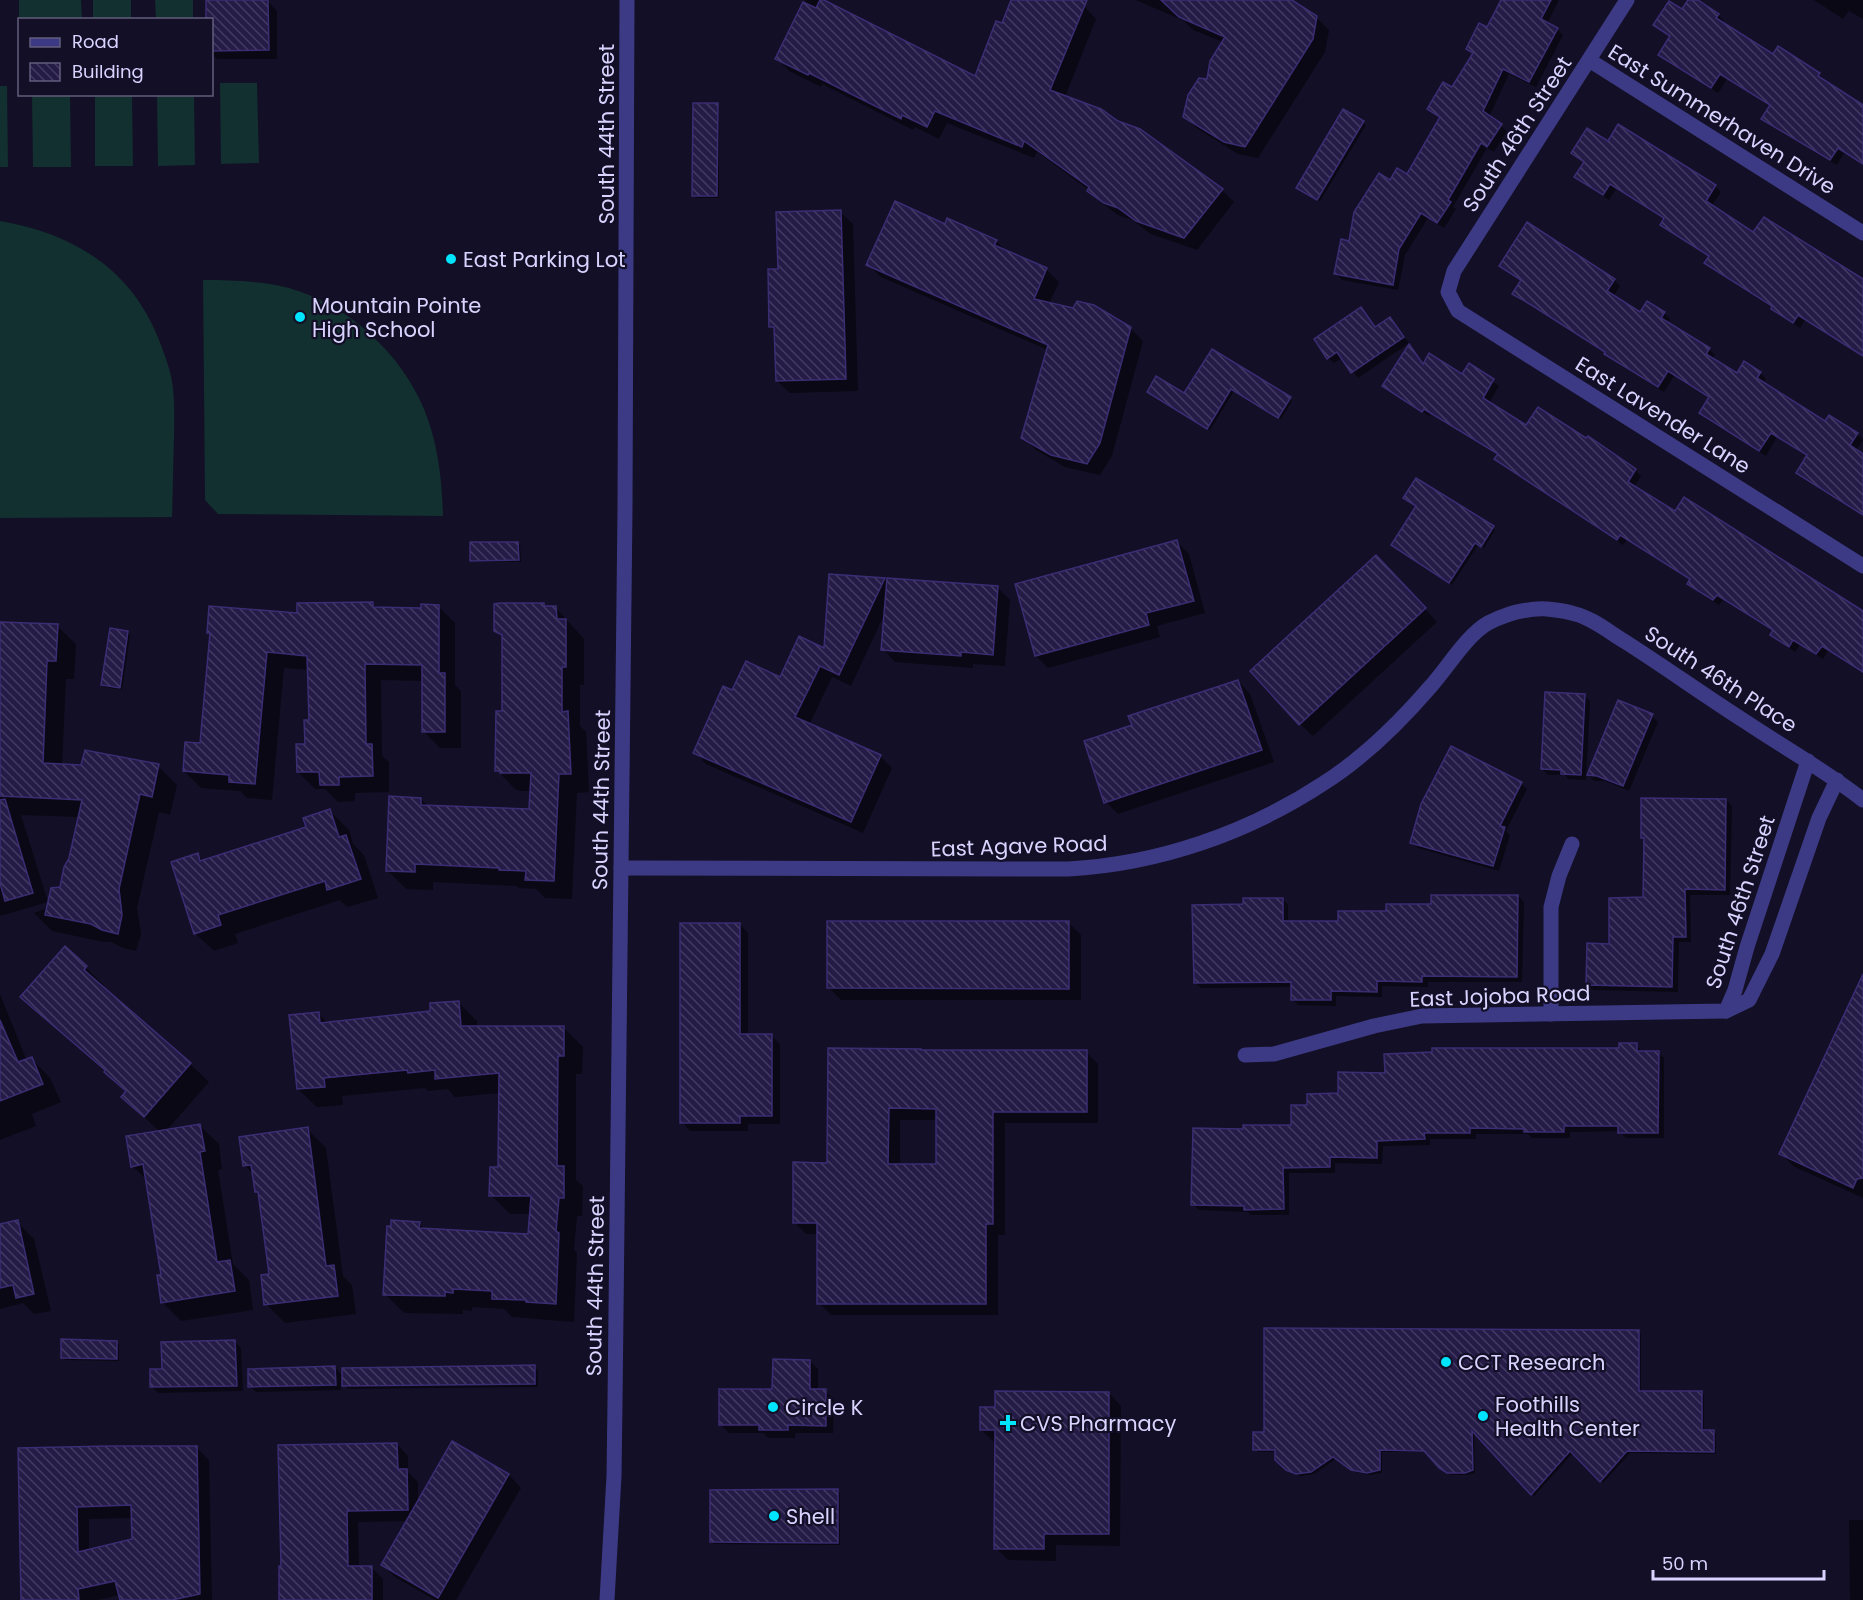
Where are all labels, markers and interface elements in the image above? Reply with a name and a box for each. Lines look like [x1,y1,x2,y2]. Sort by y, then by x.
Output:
legend [18,18,213,96]
text: Road [72,29,119,54]
street label: East Summerhaven Drive [1603,37,1841,201]
street label: South 44th Street [592,44,621,224]
street label: South 46th Street [1456,50,1578,218]
text: Building [72,59,144,84]
place label: East Parking Lot [463,245,626,274]
marker: East Parking Lot [444,252,458,266]
place label: Mountain Pointe High School [312,291,481,344]
marker: Mountain Pointe High School [293,310,307,324]
street label: East Lavender Lane [1570,349,1756,481]
street label: South 46th Place [1639,619,1803,739]
street label: South 44th Street [585,710,617,890]
street label: South 46th Street [1698,812,1782,992]
street label: East Agave Road [930,828,1108,864]
street label: East Jojoba Road [1409,978,1591,1014]
street label: South 44th Street [579,1196,611,1376]
place label: CCT Research [1458,1348,1605,1377]
marker: CCT Research [1439,1355,1453,1369]
place label: Foothills Health Center [1495,1390,1640,1443]
place label: Circle K [785,1393,864,1422]
marker: Circle K [766,1400,780,1414]
place label: CVS Pharmacy [1020,1409,1177,1438]
marker: Foothills Health Center [1476,1409,1490,1423]
marker: CVS Pharmacy [1001,1416,1015,1430]
place label: Shell [786,1502,835,1531]
marker: Shell [767,1509,781,1523]
scale bar [1653,1543,1824,1581]
text: 50 m [1662,1551,1708,1576]

